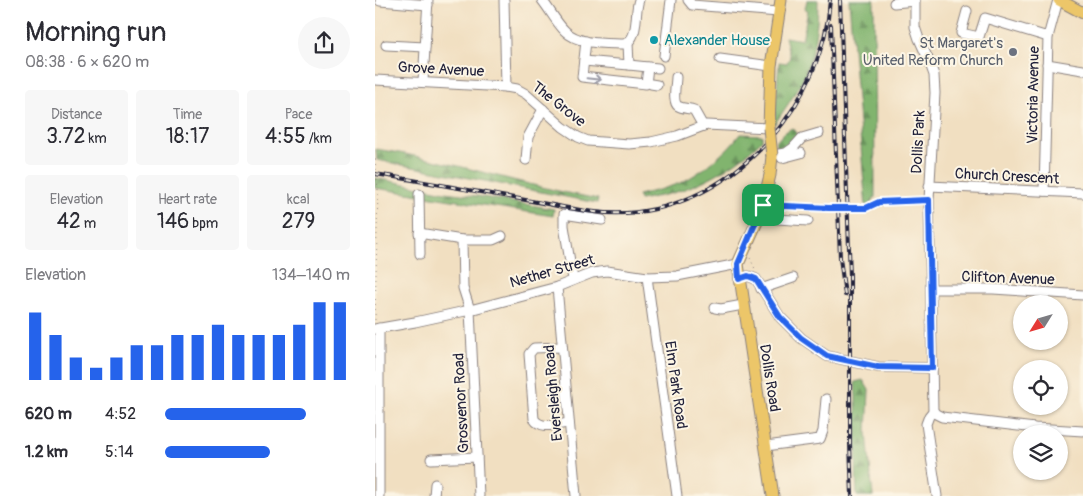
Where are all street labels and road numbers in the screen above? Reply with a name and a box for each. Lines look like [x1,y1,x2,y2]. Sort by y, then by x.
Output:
street label: Victoria Avenue [1023,45,1044,144]
street label: Grove Avenue [397,58,485,81]
street label: The Grove [528,77,590,132]
street label: Dollis Park [907,109,930,174]
street label: Church Crescent [954,164,1061,189]
street label: Nether Street [508,250,598,293]
street label: Clifton Avenue [961,267,1056,290]
street label: Elm Park Road [660,340,691,430]
street label: Dollis Road [755,343,784,413]
street label: Eversleigh Road [540,344,567,442]
street label: Grosvenor Road [449,352,474,453]

